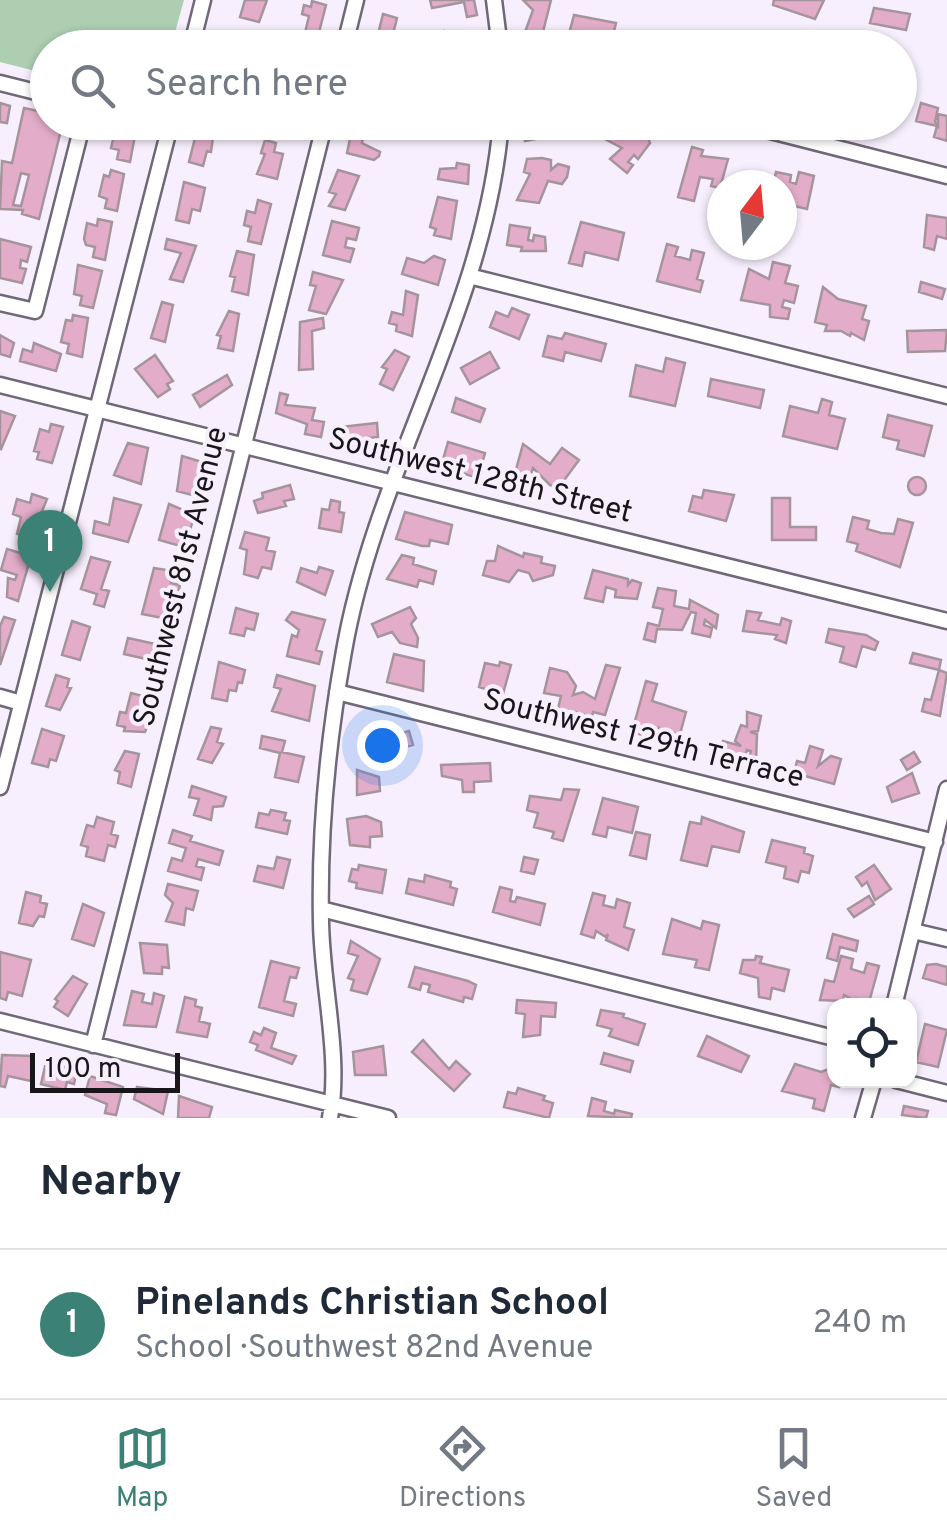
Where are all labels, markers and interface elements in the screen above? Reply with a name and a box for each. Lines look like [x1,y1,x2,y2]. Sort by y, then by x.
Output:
search box [30,30,917,140]
icon: search [65,58,120,113]
text: Search here [145,61,348,110]
north arrow [707,170,797,260]
street label: Southwest 128th Street [324,421,636,533]
street label: Southwest 81st Avenue [127,423,237,731]
pin: 1 [18,510,82,592]
street label: Southwest 129th Terrace [478,682,808,798]
your location [357,720,408,771]
map controls [827,998,917,1088]
button: locate [827,998,917,1088]
scale bar [30,1048,180,1092]
text: 100 m [45,1052,121,1088]
text: Nearby [40,1157,182,1210]
text: Pinelands Christian School [135,1280,609,1329]
text: 1 [66,1304,79,1344]
text: 240 m [813,1304,907,1344]
text: School · Southwest 82nd Avenue [135,1329,593,1369]
tab: Map [115,1421,170,1517]
tab: Directions [399,1421,526,1517]
tab: Saved [755,1421,832,1517]

